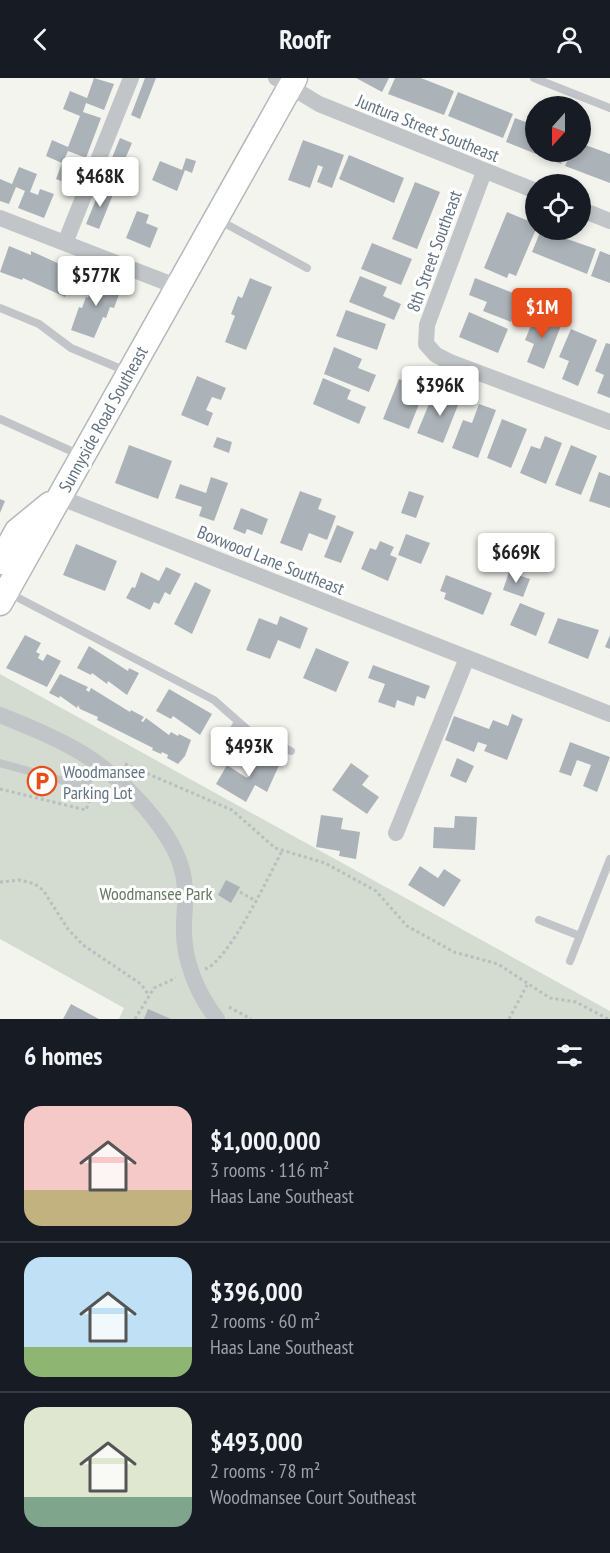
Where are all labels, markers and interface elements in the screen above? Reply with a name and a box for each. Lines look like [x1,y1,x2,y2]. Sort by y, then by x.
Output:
text: Roofr [279,22,331,56]
icon: back [24,23,57,56]
icon: person [553,23,586,56]
street label: Juntura Street Southeast [352,89,503,167]
north arrow [525,96,591,162]
map controls [525,96,591,240]
pin: $468K [58,157,142,208]
text: $468K [76,163,124,189]
button: locate [525,174,591,240]
street label: 8th Street Southeast [401,187,467,315]
pin: $577K [54,256,138,307]
text: $577K [72,262,120,288]
pin: $1M [513,288,571,339]
text: $1M [526,294,558,320]
street label: Sunnyside Road Southeast [53,342,153,496]
pin: $396K [398,366,482,417]
text: $396K [416,372,464,398]
street label: Boxwood Lane Southeast [194,520,348,600]
pin: $669K [474,533,558,584]
text: $669K [492,539,540,565]
pin: $493K [207,727,291,778]
text: $493K [225,733,273,759]
place label: Woodmansee Parking Lot [63,760,145,804]
parking icon: Woodmansee Parking Lot [26,765,58,797]
park label: Woodmansee Park [100,882,213,905]
text: 6 homes [24,1039,102,1072]
icon: filters [553,1039,586,1072]
text: $1,000,000 [210,1124,321,1157]
icon: home [72,1130,144,1202]
text: 3 rooms · 116 m² [210,1157,329,1183]
text: Haas Lane Southeast [210,1183,354,1209]
text: $396,000 [210,1275,303,1308]
icon: home [72,1281,144,1353]
text: 2 rooms · 60 m² [210,1308,320,1334]
text: Haas Lane Southeast [210,1334,354,1360]
text: $493,000 [210,1425,303,1458]
icon: home [72,1431,144,1503]
text: 2 rooms · 78 m² [210,1458,320,1484]
text: Woodmansee Court Southeast [210,1484,416,1510]

